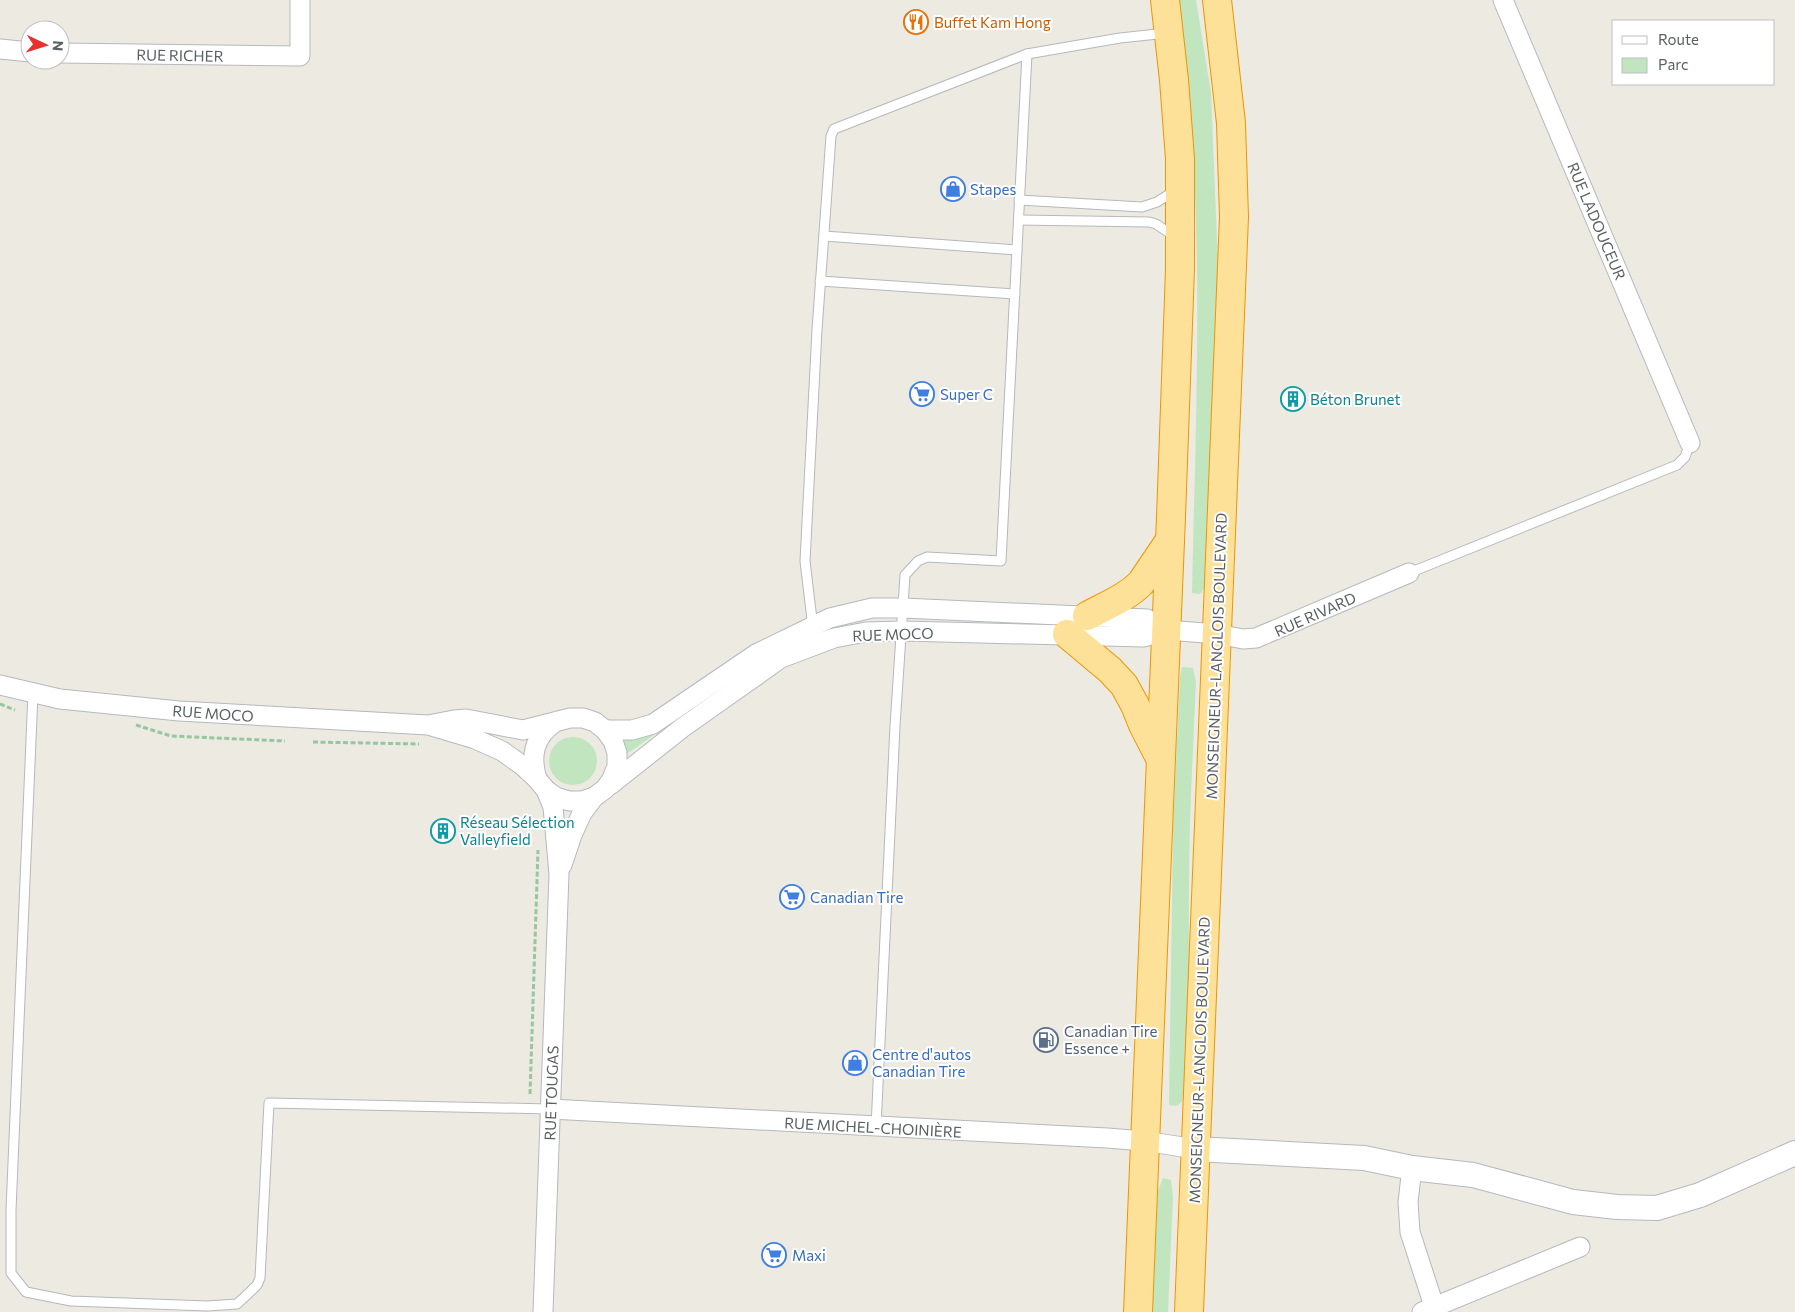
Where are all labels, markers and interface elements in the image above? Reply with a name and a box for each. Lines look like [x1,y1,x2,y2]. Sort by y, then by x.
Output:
restaurant icon: Buffet Kam Hong [903,9,929,35]
place label: Buffet Kam Hong [934,13,1051,31]
north arrow [20,20,70,70]
legend [1612,20,1775,85]
text: Route [1658,30,1699,48]
text: N [50,40,67,52]
street label: RUE RICHER [136,45,224,65]
text: Parc [1658,55,1688,73]
street label: RUE LADOUCEUR [1564,160,1630,282]
shop icon: Stapes [940,176,966,202]
place label: Stapes [970,180,1016,198]
supermarket icon: Super C [909,381,935,407]
place label: Super C [940,385,993,403]
building icon: Béton Brunet [1280,386,1306,412]
place label: Béton Brunet [1310,390,1401,408]
street label: MONSEIGNEUR-LANGLOIS BOULEVARD [1202,512,1230,800]
street label: RUE RIVARD [1271,588,1359,640]
street label: RUE MOCO [852,624,934,644]
street label: RUE MOCO [172,701,254,725]
place label: Réseau Sélection Valleyfield [460,813,575,848]
building icon: Réseau Sélection Valleyfield [430,818,456,844]
supermarket icon: Canadian Tire [779,884,805,910]
place label: Canadian Tire [810,888,904,906]
street label: MONSEIGNEUR-LANGLOIS BOULEVARD [1185,916,1213,1204]
place label: Canadian Tire Essence + [1064,1022,1158,1057]
fuel station icon: Canadian Tire Essence + [1033,1027,1059,1053]
street label: RUE TOUGAS [540,1045,562,1141]
place label: Centre d'autos Canadian Tire [872,1045,971,1080]
shop icon: Centre d'autos Canadian Tire [842,1050,868,1076]
street label: RUE MICHEL-CHOINIÈRE [784,1112,962,1141]
supermarket icon: Maxi [761,1242,787,1268]
place label: Maxi [792,1246,826,1264]

